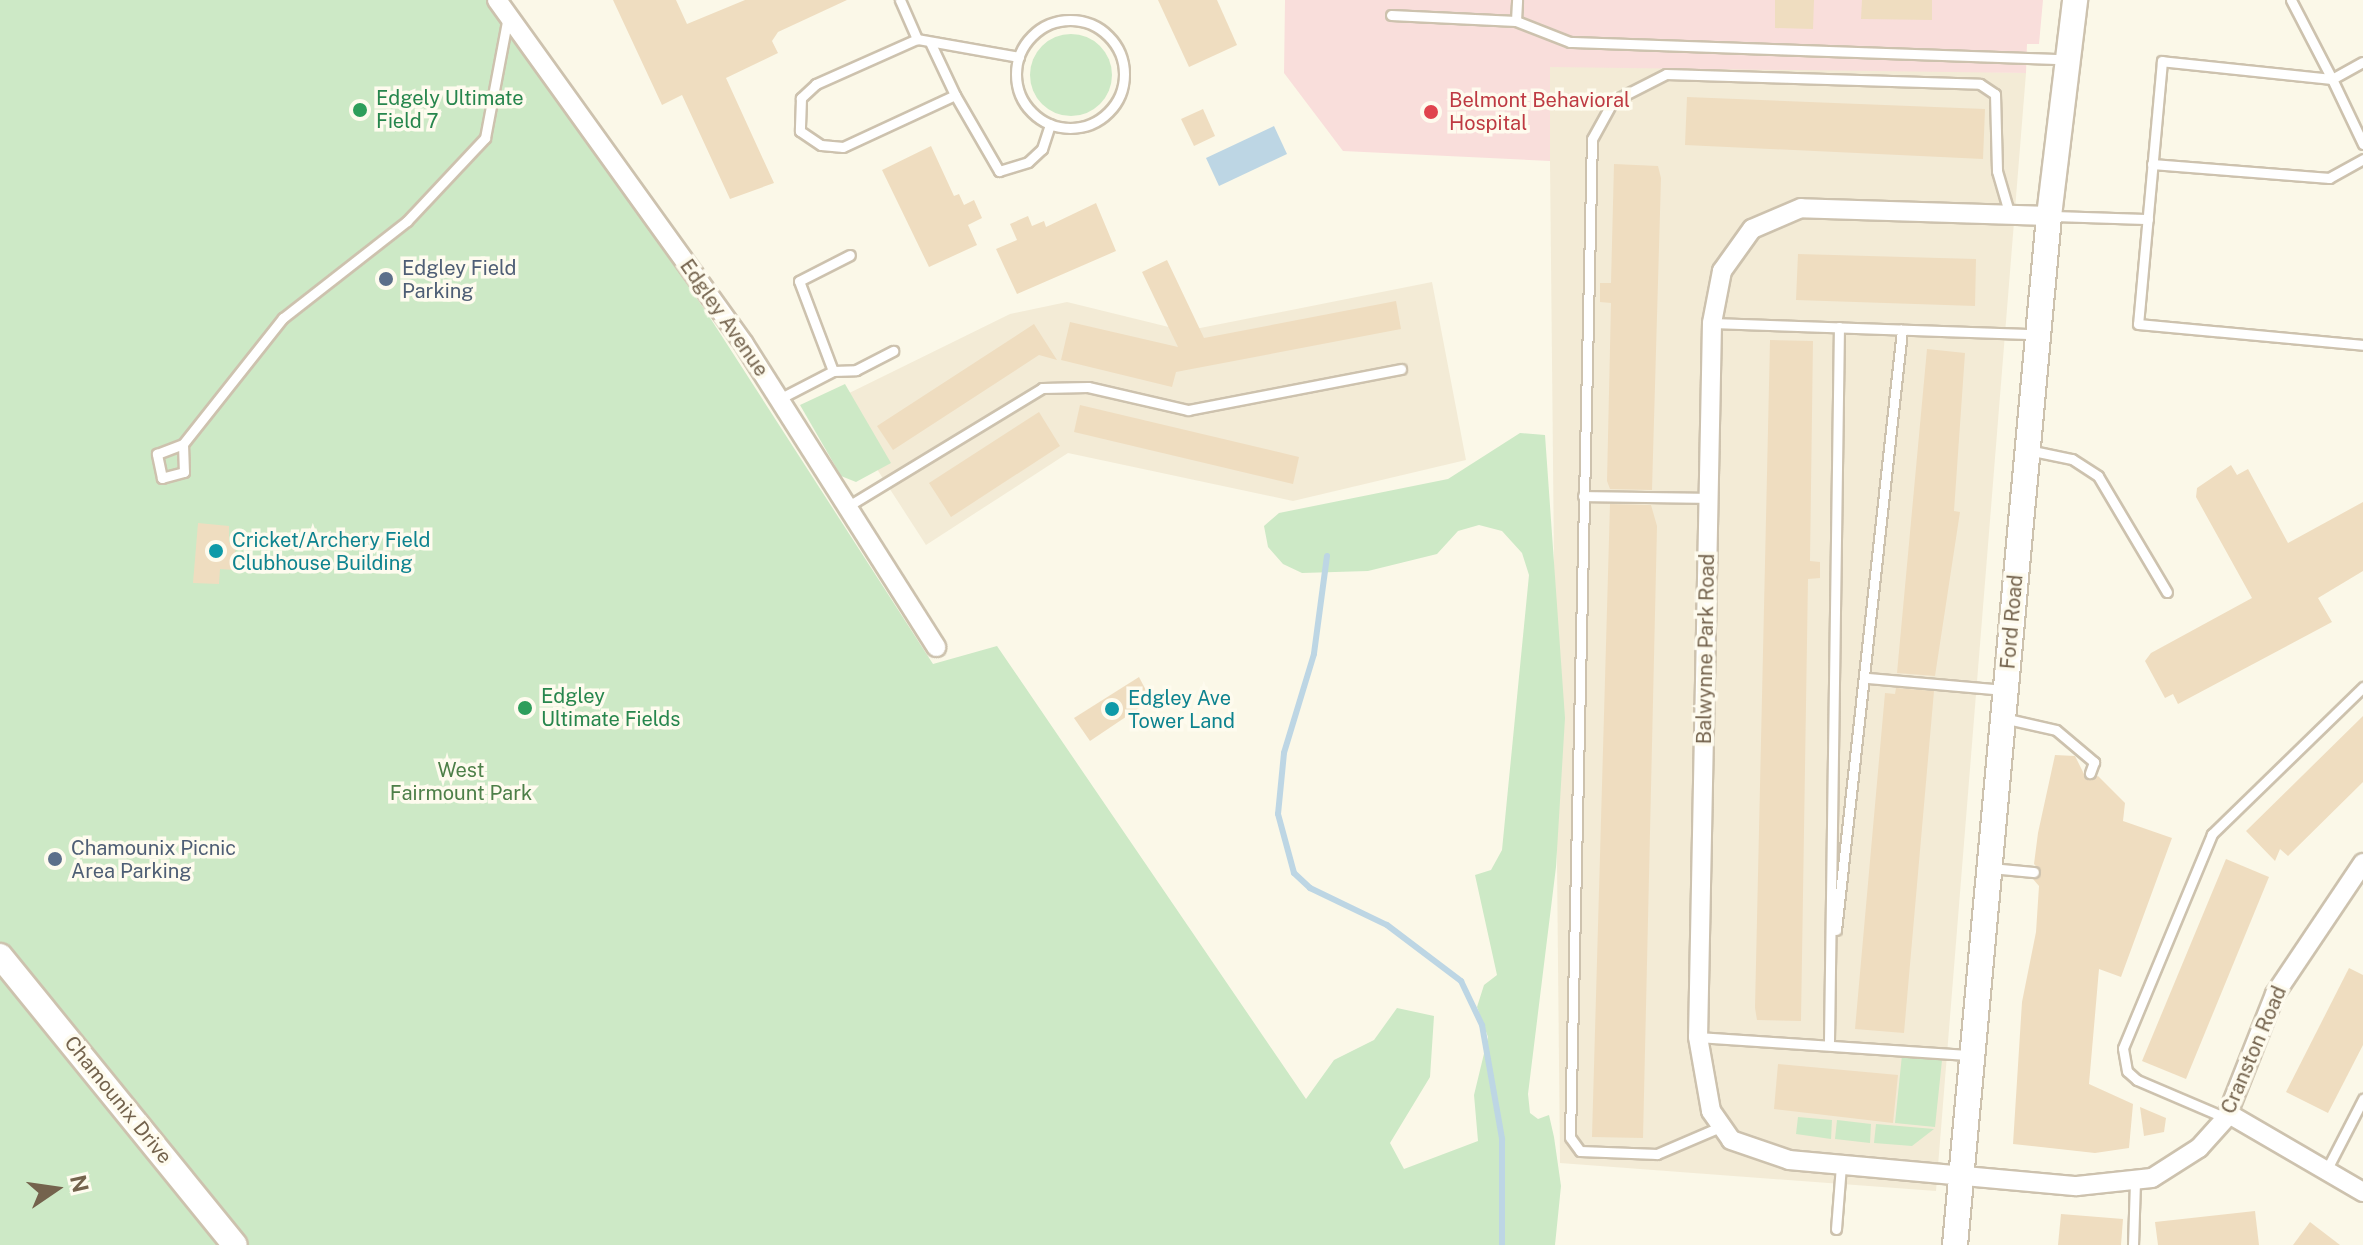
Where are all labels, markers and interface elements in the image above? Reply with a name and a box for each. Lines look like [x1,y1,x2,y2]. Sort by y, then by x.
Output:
place label: Edgely Ultimate Field 7 [376,86,524,133]
place label: Belmont Behavioral Hospital [1449,88,1630,135]
marker: Edgely Ultimate Field 7 [351,101,369,119]
marker: Belmont Behavioral Hospital [1420,101,1442,123]
street label: Edgley Avenue [675,255,773,381]
place label: Edgley Field Parking [402,256,517,303]
marker: Edgley Field Parking [377,270,395,288]
place label: Cricket/Archery Field Clubhouse Building [232,528,430,575]
marker: Cricket/Archery Field Clubhouse Building [207,542,225,560]
street label: Balwynne Park Road [1692,553,1720,745]
street label: Ford Road [1996,574,2028,670]
place label: Edgley Ultimate Fields [541,684,681,731]
place label: Edgley Ave Tower Land [1128,686,1235,733]
marker: Edgley Ultimate Fields [516,699,534,717]
marker: Edgley Ave Tower Land [1103,700,1121,718]
park label: West Fairmount Park [390,758,532,805]
place label: Chamounix Picnic Area Parking [71,836,236,883]
marker: Chamounix Picnic Area Parking [46,850,64,868]
street label: Cranston Road [2216,983,2292,1117]
street label: Chamounix Drive [59,1031,177,1169]
north arrow [16,1149,96,1229]
text: N [65,1172,94,1195]

